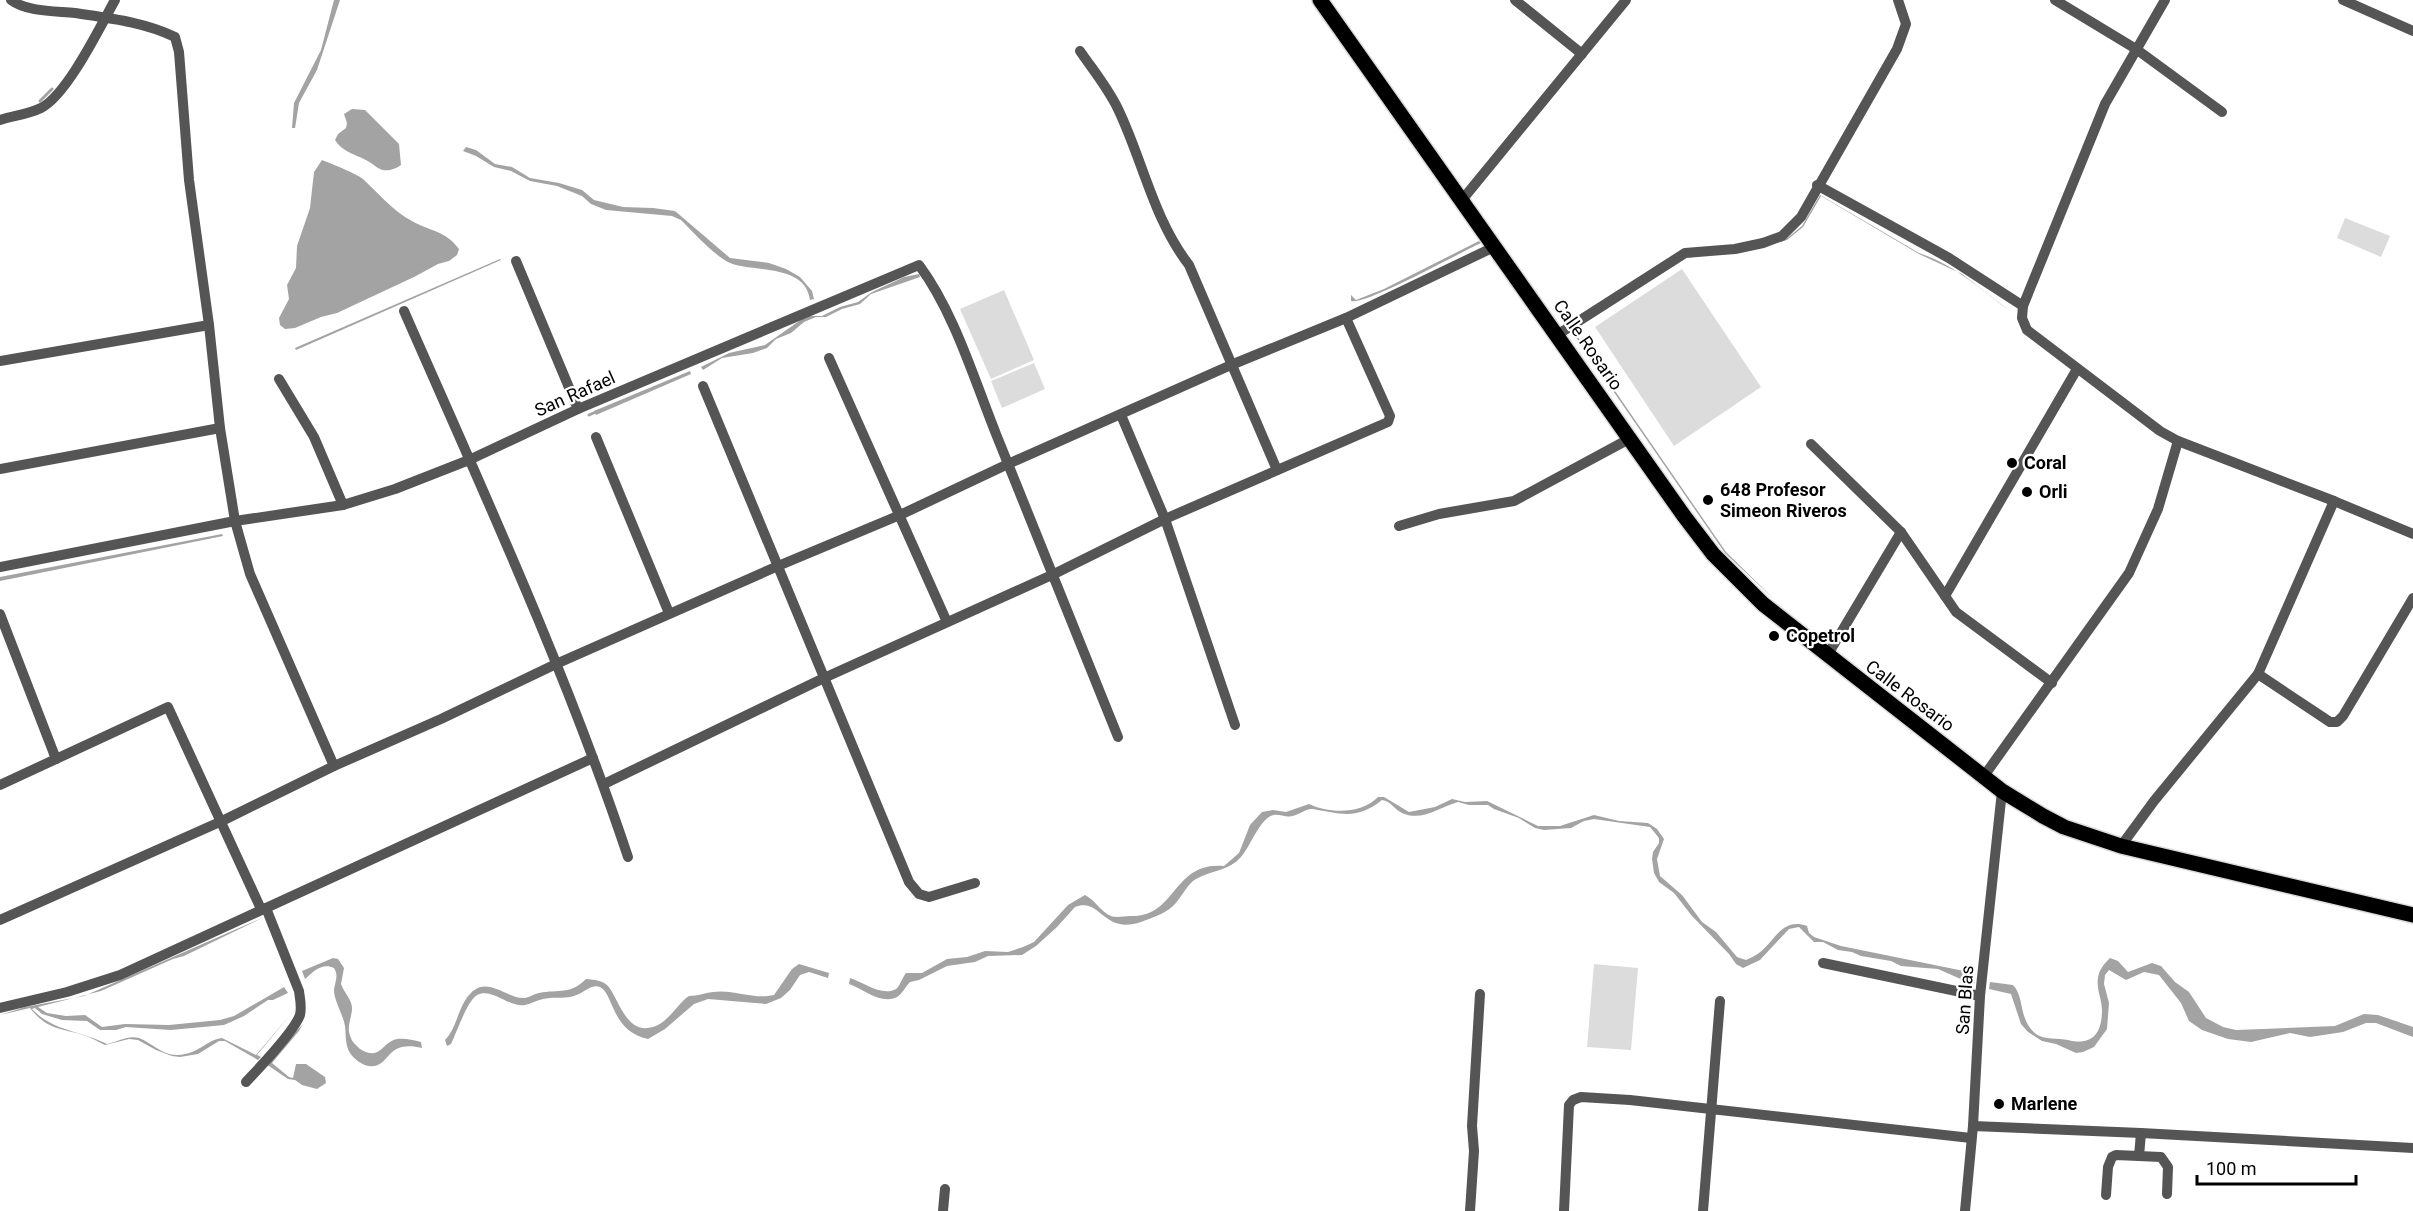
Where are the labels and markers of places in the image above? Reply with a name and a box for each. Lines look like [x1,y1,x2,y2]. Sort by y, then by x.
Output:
place label: Coral [2024,452,2067,473]
marker: Coral [2005,456,2019,470]
place label: 648 Profesor Simeon Riveros [1720,479,1847,521]
place label: Orli [2039,481,2068,502]
marker: Orli [2020,485,2034,499]
marker: 648 Profesor Simeon Riveros [1701,493,1715,507]
place label: Copetrol [1786,625,1855,646]
marker: Copetrol [1767,629,1781,643]
place label: Marlene [2011,1093,2078,1114]
marker: Marlene [1992,1097,2006,1111]

